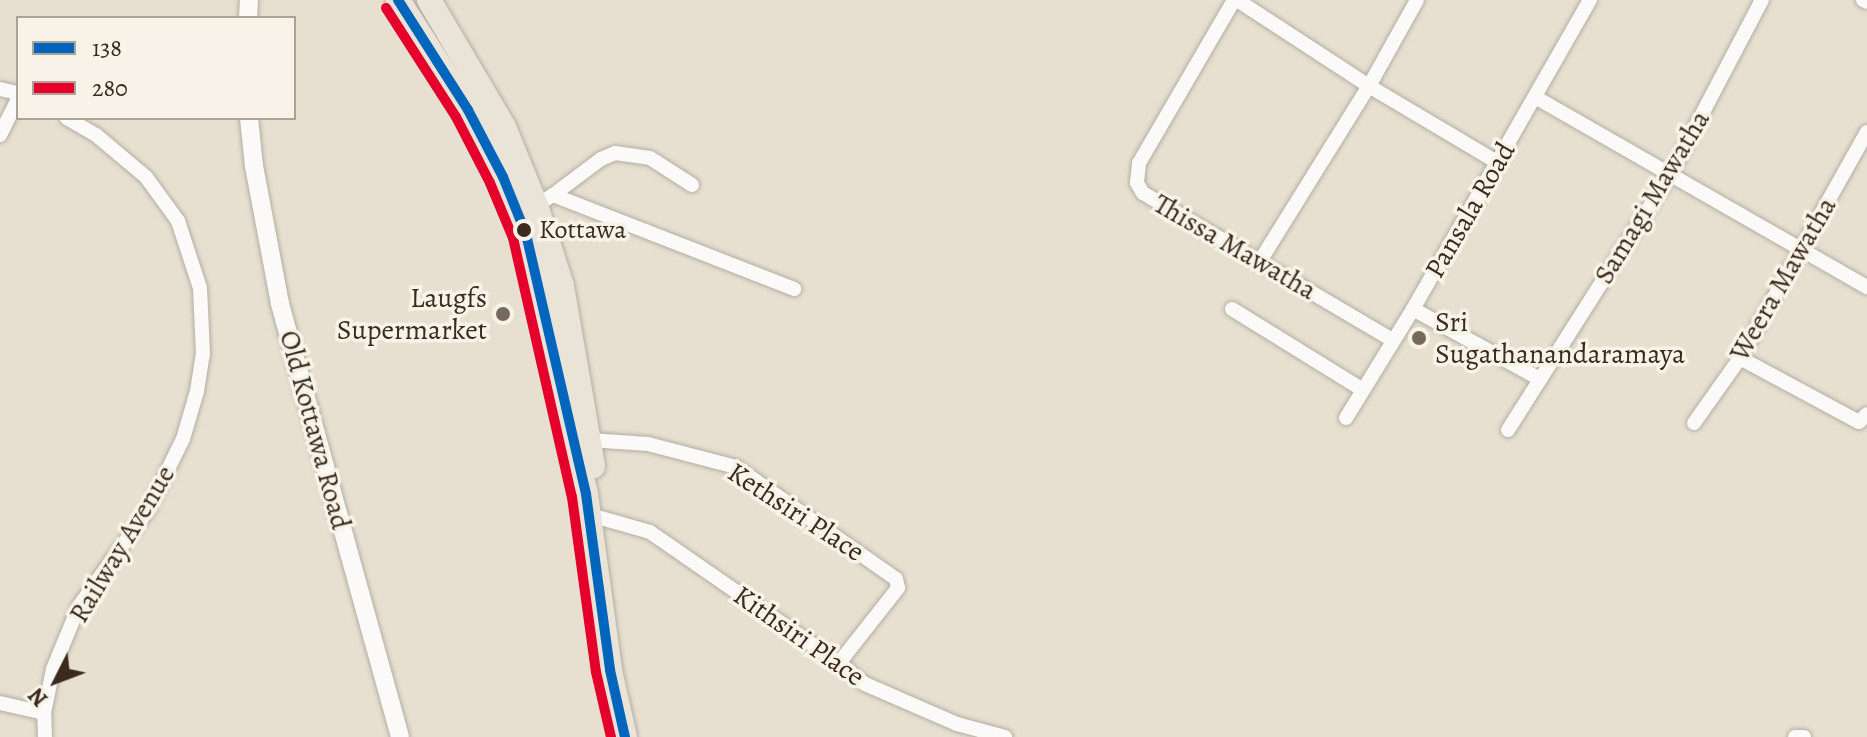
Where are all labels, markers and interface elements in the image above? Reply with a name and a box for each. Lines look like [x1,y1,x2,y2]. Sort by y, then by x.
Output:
legend [16,16,296,120]
text: 138 [92,32,122,64]
text: 280 [92,72,128,104]
street label: Samagi Mawatha [1587,104,1717,290]
street label: Pansala Road [1418,136,1522,284]
street label: Thissa Mawatha [1148,187,1322,307]
street label: Weera Mawatha [1723,191,1843,367]
place label: Kottawa [539,214,626,246]
marker: Kottawa [516,222,532,238]
place label: Laugfs Supermarket [337,281,487,347]
marker: Laugfs Supermarket [494,305,512,323]
place label: Sri Sugathanandaramaya [1435,305,1685,371]
street label: Old Kottawa Road [272,327,358,533]
marker: Sri Sugathanandaramaya [1410,329,1428,347]
street label: Kethsiri Place [721,455,871,569]
street label: Railway Avenue [62,459,182,629]
street label: Kithsiri Place [727,579,871,693]
north arrow [16,641,96,721]
text: N [22,681,55,713]

